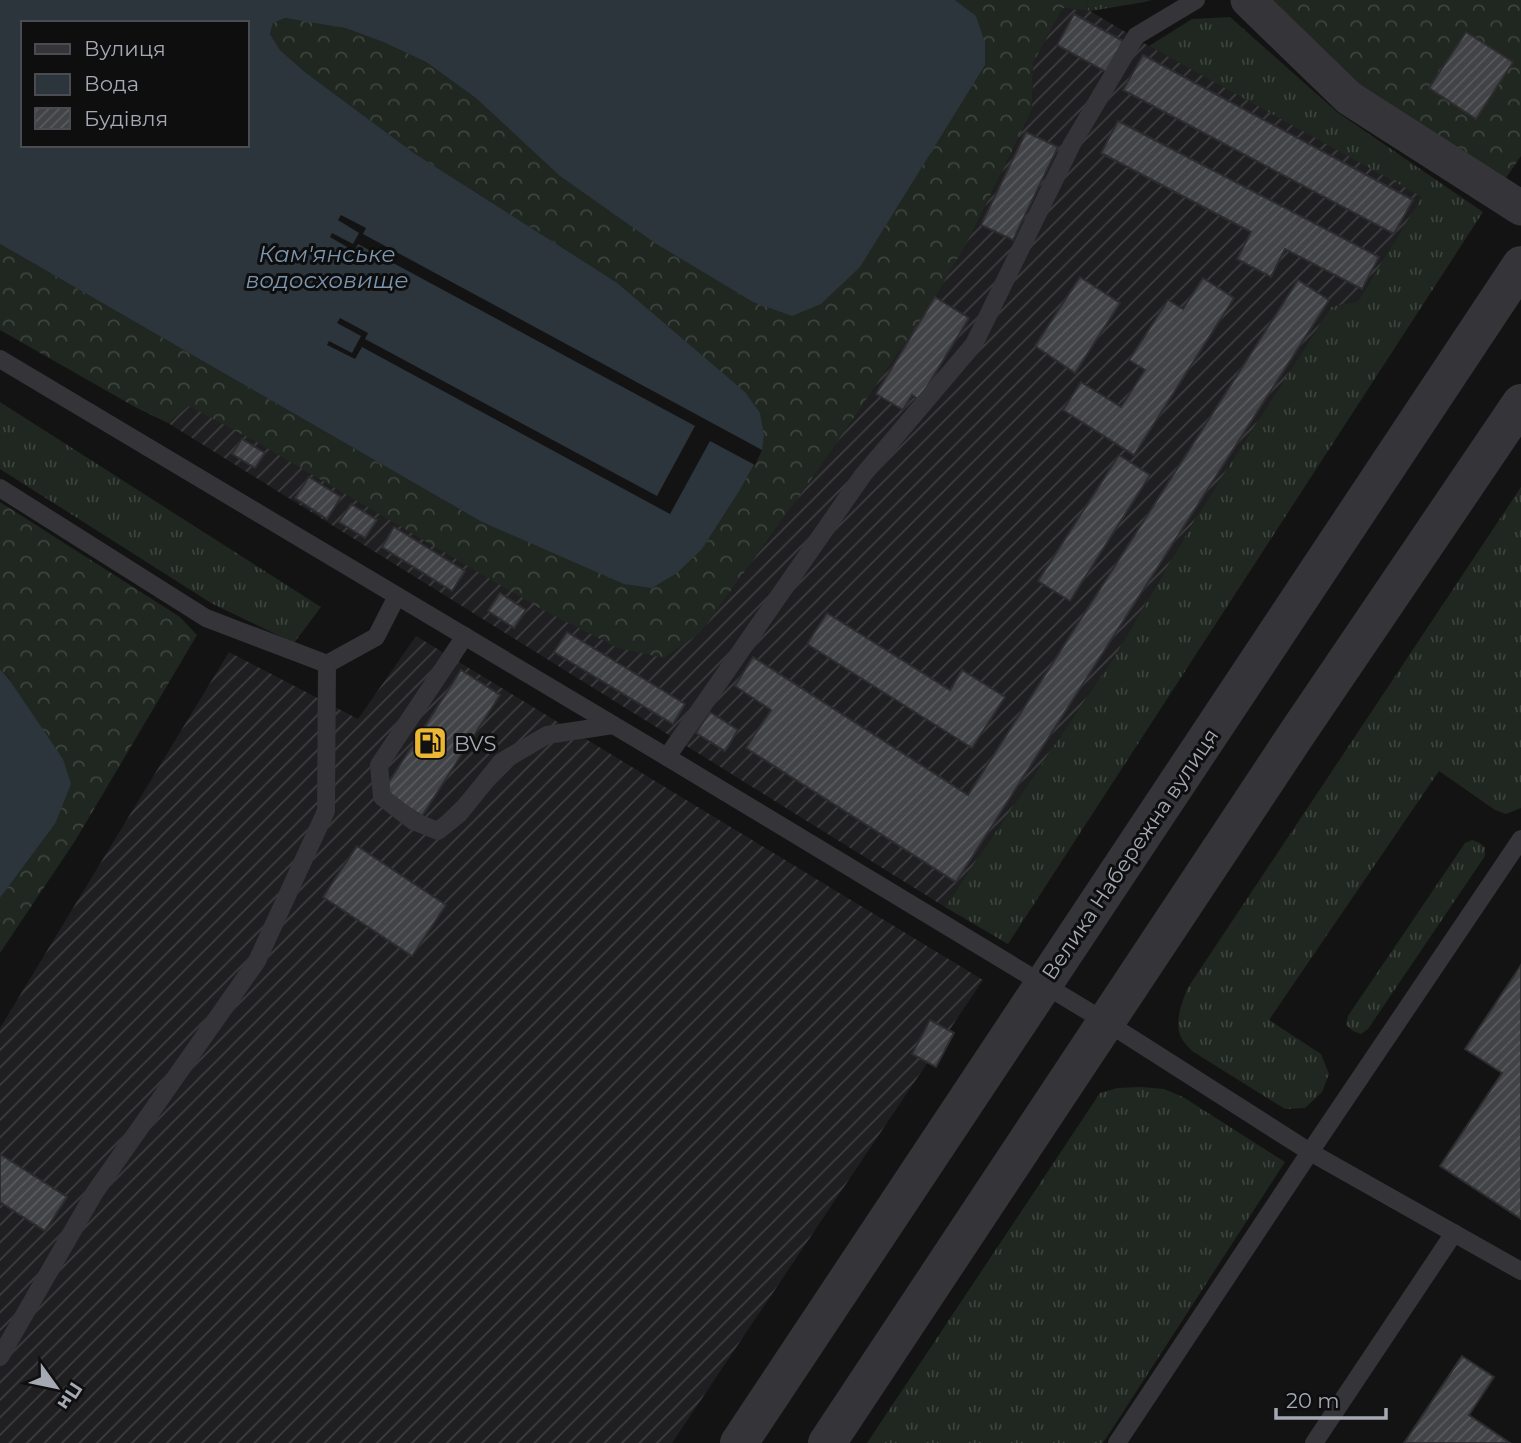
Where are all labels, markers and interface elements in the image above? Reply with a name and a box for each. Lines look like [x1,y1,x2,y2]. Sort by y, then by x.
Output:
legend [21,21,248,147]
text: Вулиця [84,36,166,61]
text: Вода [84,71,139,96]
text: Будівля [84,106,168,131]
water label: Кам'янське водосховище [245,240,409,294]
fuel station icon: BVS [411,724,449,762]
street label: Велика Набережна вулиця [1036,724,1224,984]
place label: BVS [454,731,496,756]
north arrow [21,1352,91,1422]
scale bar [1276,1376,1386,1420]
text: Пн [52,1378,87,1414]
text: 20 m [1286,1388,1340,1413]

